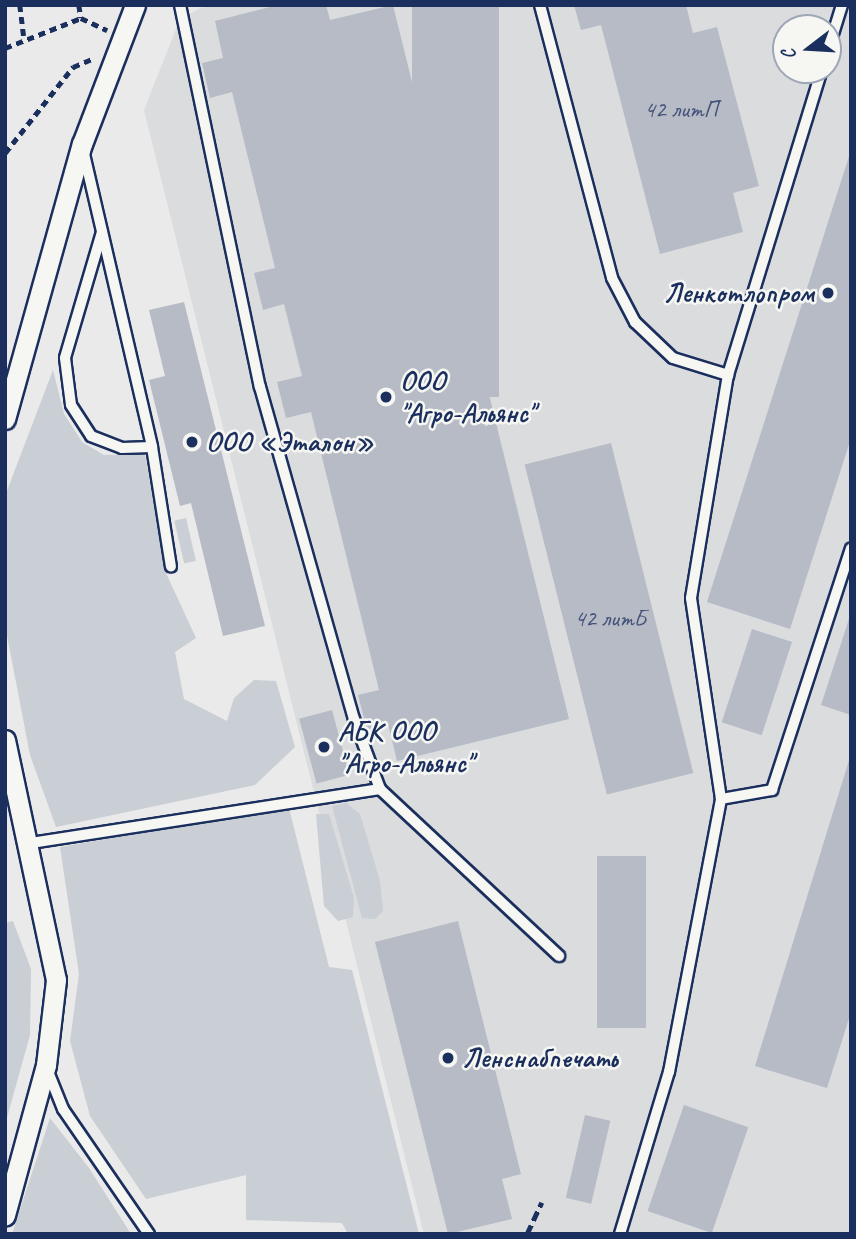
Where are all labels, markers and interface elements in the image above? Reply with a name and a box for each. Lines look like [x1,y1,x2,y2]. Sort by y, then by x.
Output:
north arrow [772,14,842,84]
text: С [776,47,802,63]
house number: 42 литП [644,96,718,124]
place label: Ленкотлопром [664,276,814,310]
marker: Ленкотлопром [820,285,836,301]
place label: ООО "Агро-Альянс" [400,364,534,430]
marker: ООО "Агро-Альянс" [378,389,394,405]
place label: ООО «Эталон» [206,425,374,459]
marker: ООО «Эталон» [184,434,200,450]
house number: 42 литБ [574,605,646,633]
place label: АБК ООО "Агро-Альянс" [338,714,472,780]
marker: АБК ООО "Агро-Альянс" [316,739,332,755]
place label: Ленснабпечать [462,1041,617,1075]
marker: Ленснабпечать [440,1050,456,1066]

